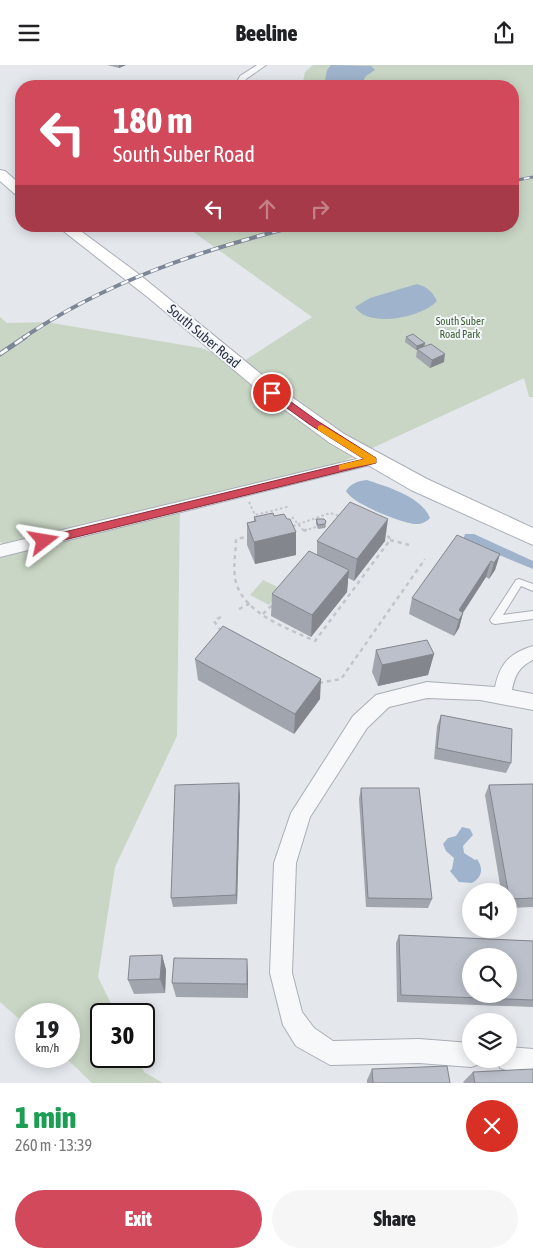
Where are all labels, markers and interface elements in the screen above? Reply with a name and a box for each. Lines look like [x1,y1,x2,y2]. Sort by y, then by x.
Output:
icon: menu [15,19,43,47]
icon: share [490,19,518,47]
text: Beeline [236,20,297,46]
icon: left [30,100,95,165]
text: 180 m [113,100,192,140]
text: South Suber Road [113,141,255,167]
icon: left [200,195,228,223]
icon: ahead [253,195,281,223]
icon: right [306,195,334,223]
street label: South Suber Road [164,301,244,371]
park label: South Suber Road Park [436,315,485,340]
pin [251,372,293,414]
icon: arrive [258,379,286,407]
position arrow [17,514,69,566]
map controls [462,883,517,1068]
button: sound [462,883,517,938]
button: search [462,948,517,1003]
speed limit sign: 30 [90,1003,155,1068]
button: layers [462,1013,517,1068]
text: 19 [36,1015,59,1043]
text: km/h [36,1041,59,1055]
text: 1 min [15,1100,76,1134]
button: close [466,1100,518,1152]
text: 260 m · 13:39 [15,1136,92,1154]
button: Exit [15,1190,262,1248]
button: Share [272,1190,518,1248]

